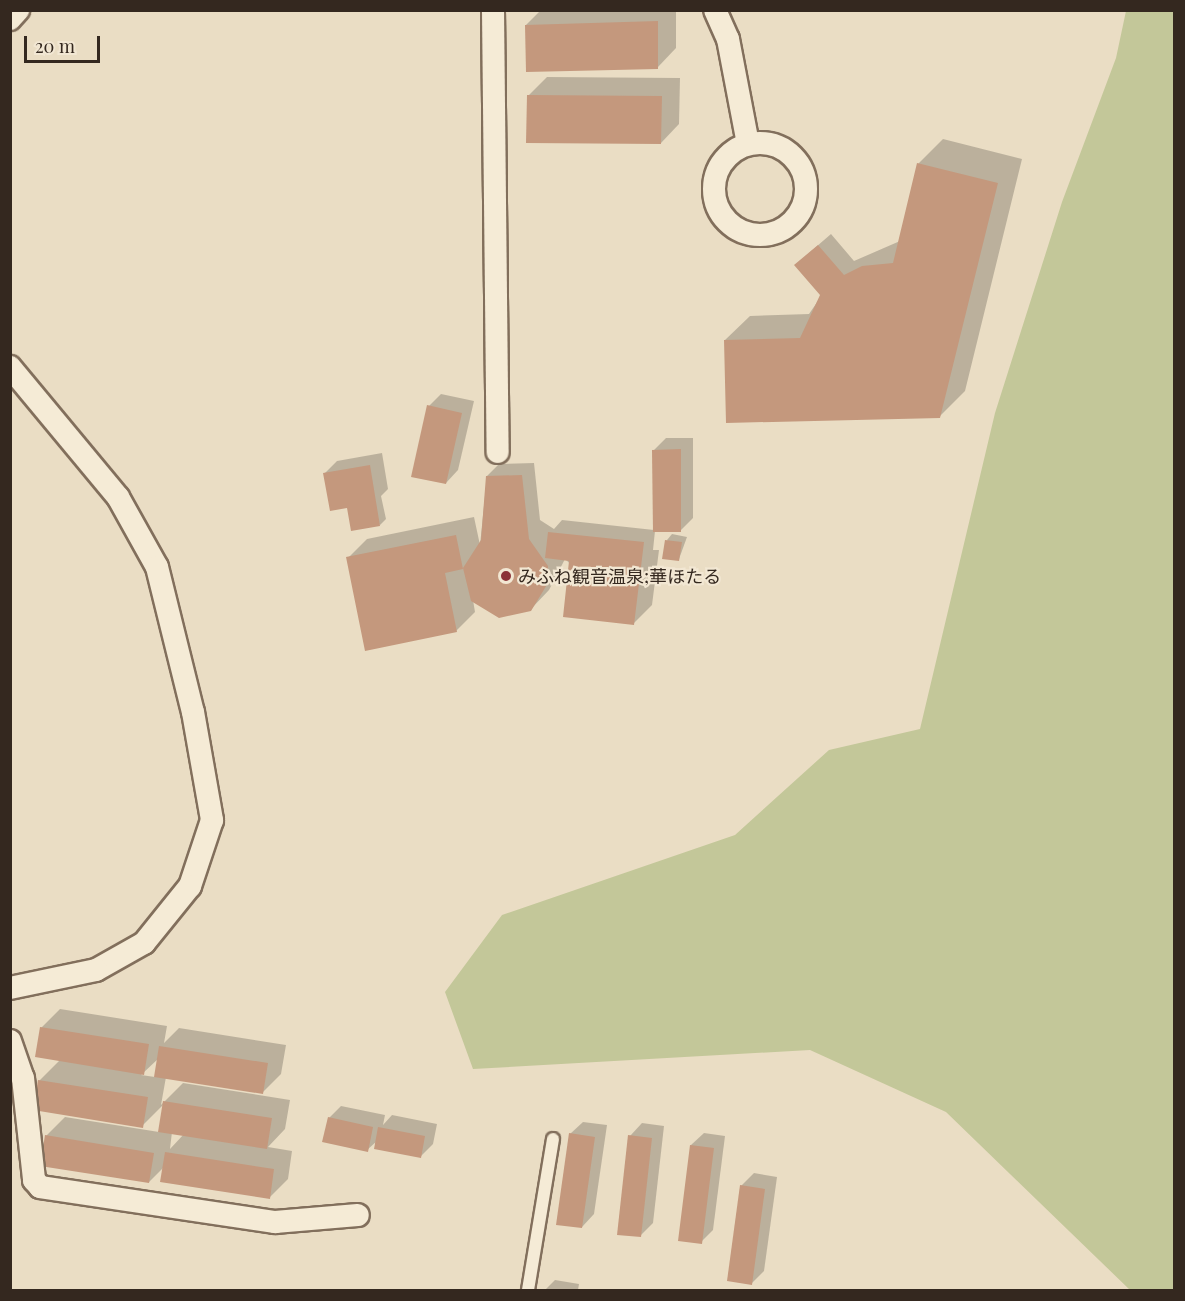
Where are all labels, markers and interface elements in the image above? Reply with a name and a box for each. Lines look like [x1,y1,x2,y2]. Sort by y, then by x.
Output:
scale bar [27,24,104,62]
text: 20 m [35,34,75,58]
place label: みふね観音温泉;華ほたる [518,565,721,587]
marker: みふね観音温泉;華ほたる [499,569,513,583]

